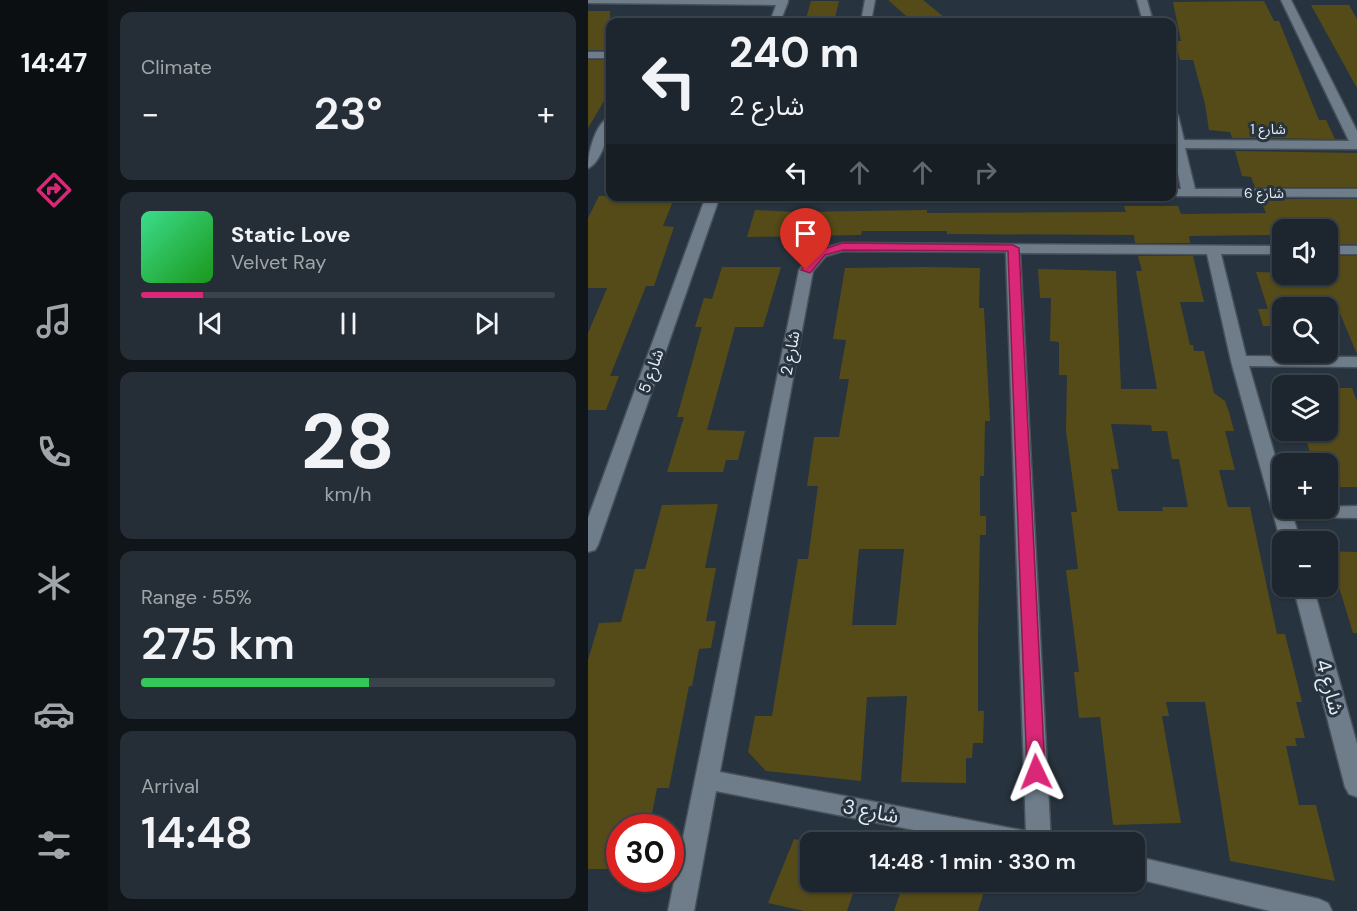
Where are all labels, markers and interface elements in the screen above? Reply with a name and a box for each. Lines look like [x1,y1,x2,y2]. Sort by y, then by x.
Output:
text: 240 m [729,25,859,80]
icon: left [630,42,708,120]
text: 14:47 [21,45,87,80]
text: Climate [141,54,212,80]
text: 23° [314,84,383,143]
text: شارع 2 [729,88,804,123]
text: − [141,92,159,135]
text: + [537,92,555,135]
street label: شارع 1 [1250,120,1286,140]
icon: left [780,156,813,189]
icon: ahead [843,156,876,189]
icon: ahead [906,156,939,189]
icon: right [969,156,1002,189]
icon: directions [33,169,75,211]
street label: شارع 6 [1244,184,1284,204]
pin [780,208,831,270]
icon: arrive [789,217,822,250]
map controls [1272,219,1338,597]
button: sound [1272,219,1338,285]
text: Static Love [231,220,351,249]
text: Velvet Ray [231,249,326,275]
button: search [1272,297,1338,363]
icon: music [33,300,75,342]
icon: previous [194,307,227,340]
icon: pause [332,307,365,340]
icon: next [470,307,503,340]
street label: شارع 2 [775,329,807,377]
street label: شارع 5 [633,346,670,397]
button: layers [1272,375,1338,441]
text: 28 [301,391,395,492]
icon: phone [33,431,75,473]
button: + [1272,453,1338,519]
text: km/h [324,481,372,507]
button: − [1272,531,1338,597]
icon: climate [33,562,75,604]
text: Range · 55% [141,584,252,610]
text: 275 km [141,614,295,673]
street label: شارع 4 [1308,656,1350,718]
icon: car [33,693,75,735]
position arrow [1004,740,1068,804]
text: Arrival [141,773,199,799]
street label: شارع 3 [841,793,901,831]
text: 14:48 [141,803,253,862]
speed limit sign: 30 [606,814,684,892]
icon: filters [33,824,75,866]
text: 14:48 · 1 min · 330 m [869,847,1076,876]

